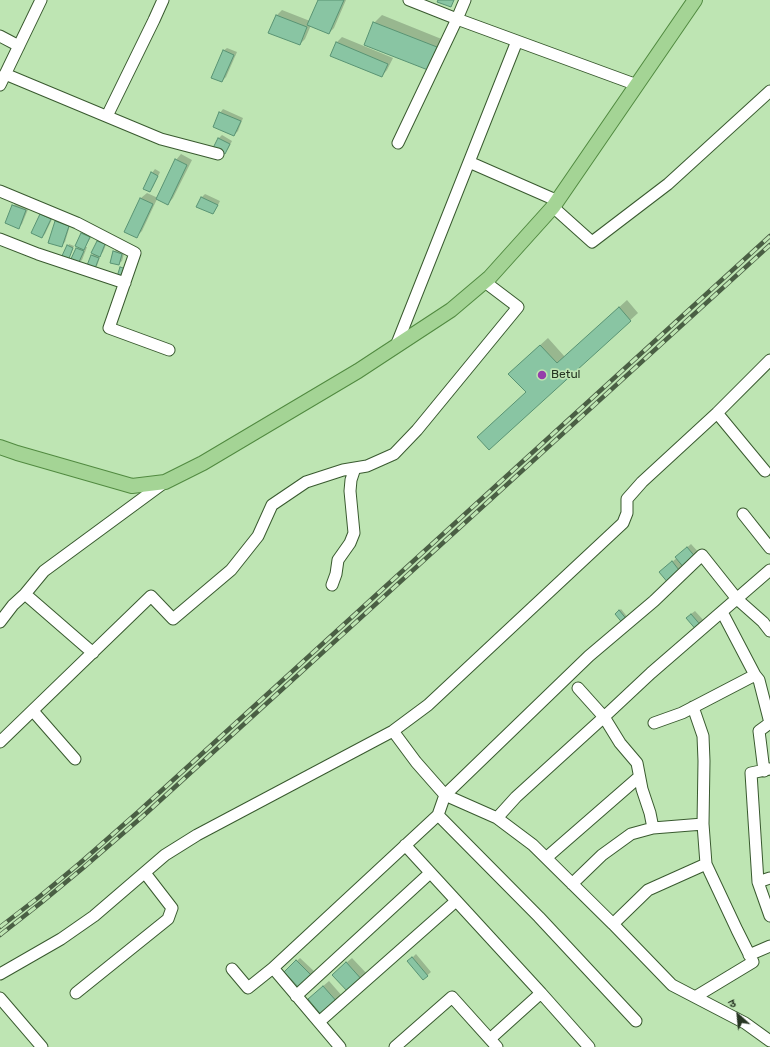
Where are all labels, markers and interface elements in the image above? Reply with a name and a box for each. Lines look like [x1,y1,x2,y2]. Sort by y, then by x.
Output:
place label: Betul [551,368,581,382]
marker: Betul [536,369,548,381]
north arrow [718,995,758,1035]
text: उ [727,997,738,1011]

